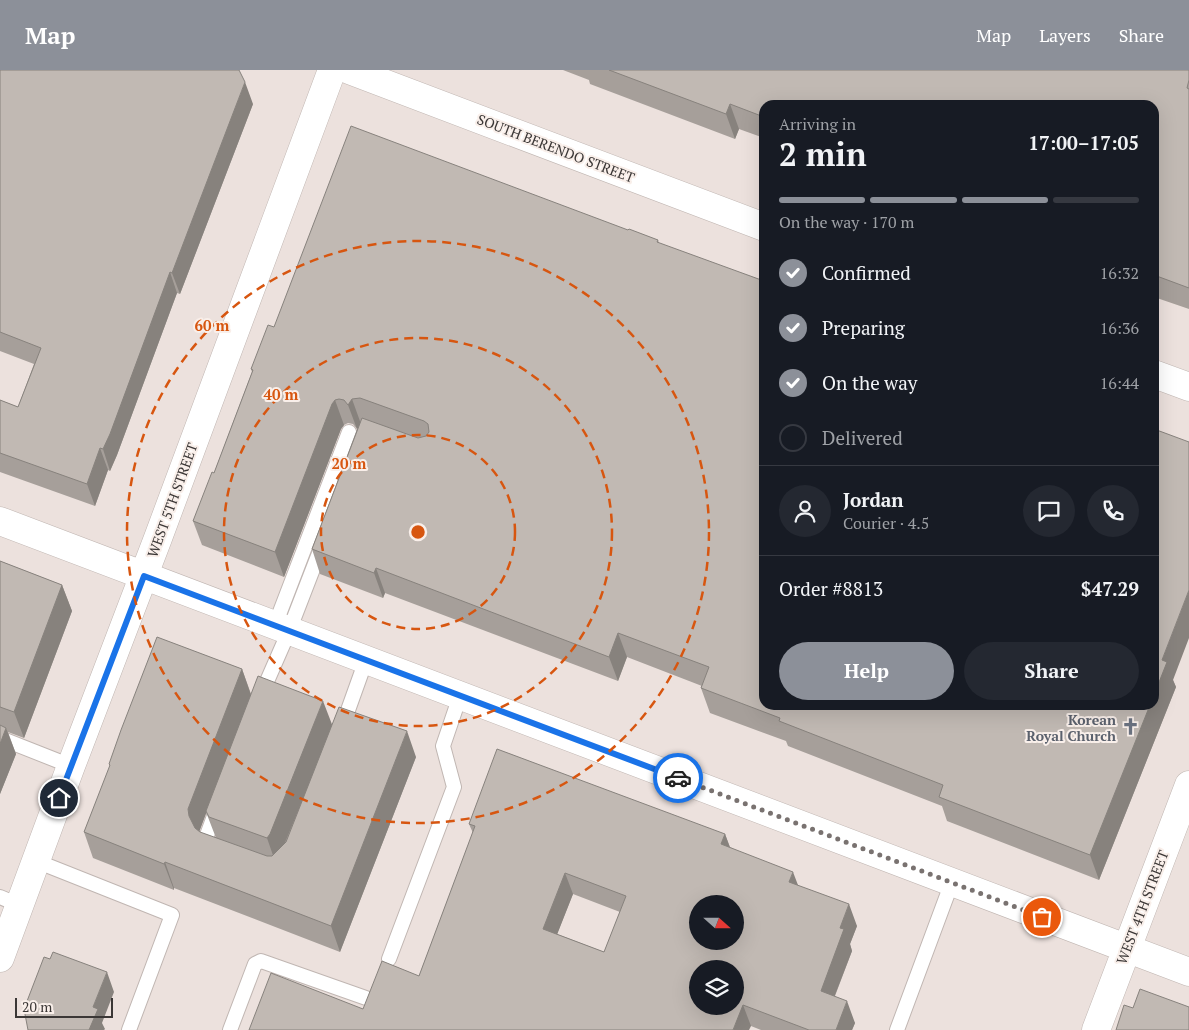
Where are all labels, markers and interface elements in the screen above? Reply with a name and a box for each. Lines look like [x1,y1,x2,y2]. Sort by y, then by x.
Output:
text: Map [25,19,75,51]
text: Map [976,23,1011,47]
text: Layers [1039,23,1091,47]
text: Share [1119,23,1164,47]
street label: SOUTH BERENDO STREET [474,109,638,187]
text: Arriving in [779,113,856,135]
text: 17:00–17:05 [1028,130,1139,155]
text: 2 min [779,133,867,175]
text: On the way · 170 m [779,211,914,233]
icon: check [779,259,807,287]
text: Confirmed [822,260,911,285]
text: 16:32 [1100,262,1139,284]
icon: check [779,314,807,342]
text: 60 m [195,315,230,335]
text: Preparing [822,315,905,340]
text: 16:36 [1100,317,1139,339]
icon: check [779,369,807,397]
text: On the way [822,370,917,395]
text: 16:44 [1100,372,1139,394]
text: 40 m [264,384,299,404]
text: Delivered [822,425,903,450]
street label: WEST 5TH STREET [142,440,202,560]
text: 20 m [332,453,367,473]
button: person [779,485,831,537]
button: chat [1023,485,1075,537]
button: phone [1087,485,1139,537]
text: Jordan [843,487,904,512]
text: Courier · 4.5 [843,512,929,534]
centre of rings [409,523,427,541]
text: Order #8813 [779,576,883,601]
text: $47.29 [1081,576,1139,601]
button: Help [779,642,954,700]
button: Share [964,642,1139,700]
place label: Korean Royal Church [1026,710,1116,745]
church icon: Korean Royal Church [1120,717,1140,737]
courier [653,753,703,803]
icon: car [664,764,692,792]
pin [38,777,80,819]
icon: home [45,784,73,812]
street label: WEST 4TH STREET [1112,847,1173,967]
north arrow [689,895,744,950]
map controls [689,895,744,1015]
pin [1021,896,1063,938]
icon: bag [1028,903,1056,931]
button: layers [689,960,744,1015]
scale bar [15,995,112,1018]
text: 20 m [22,997,52,1016]

